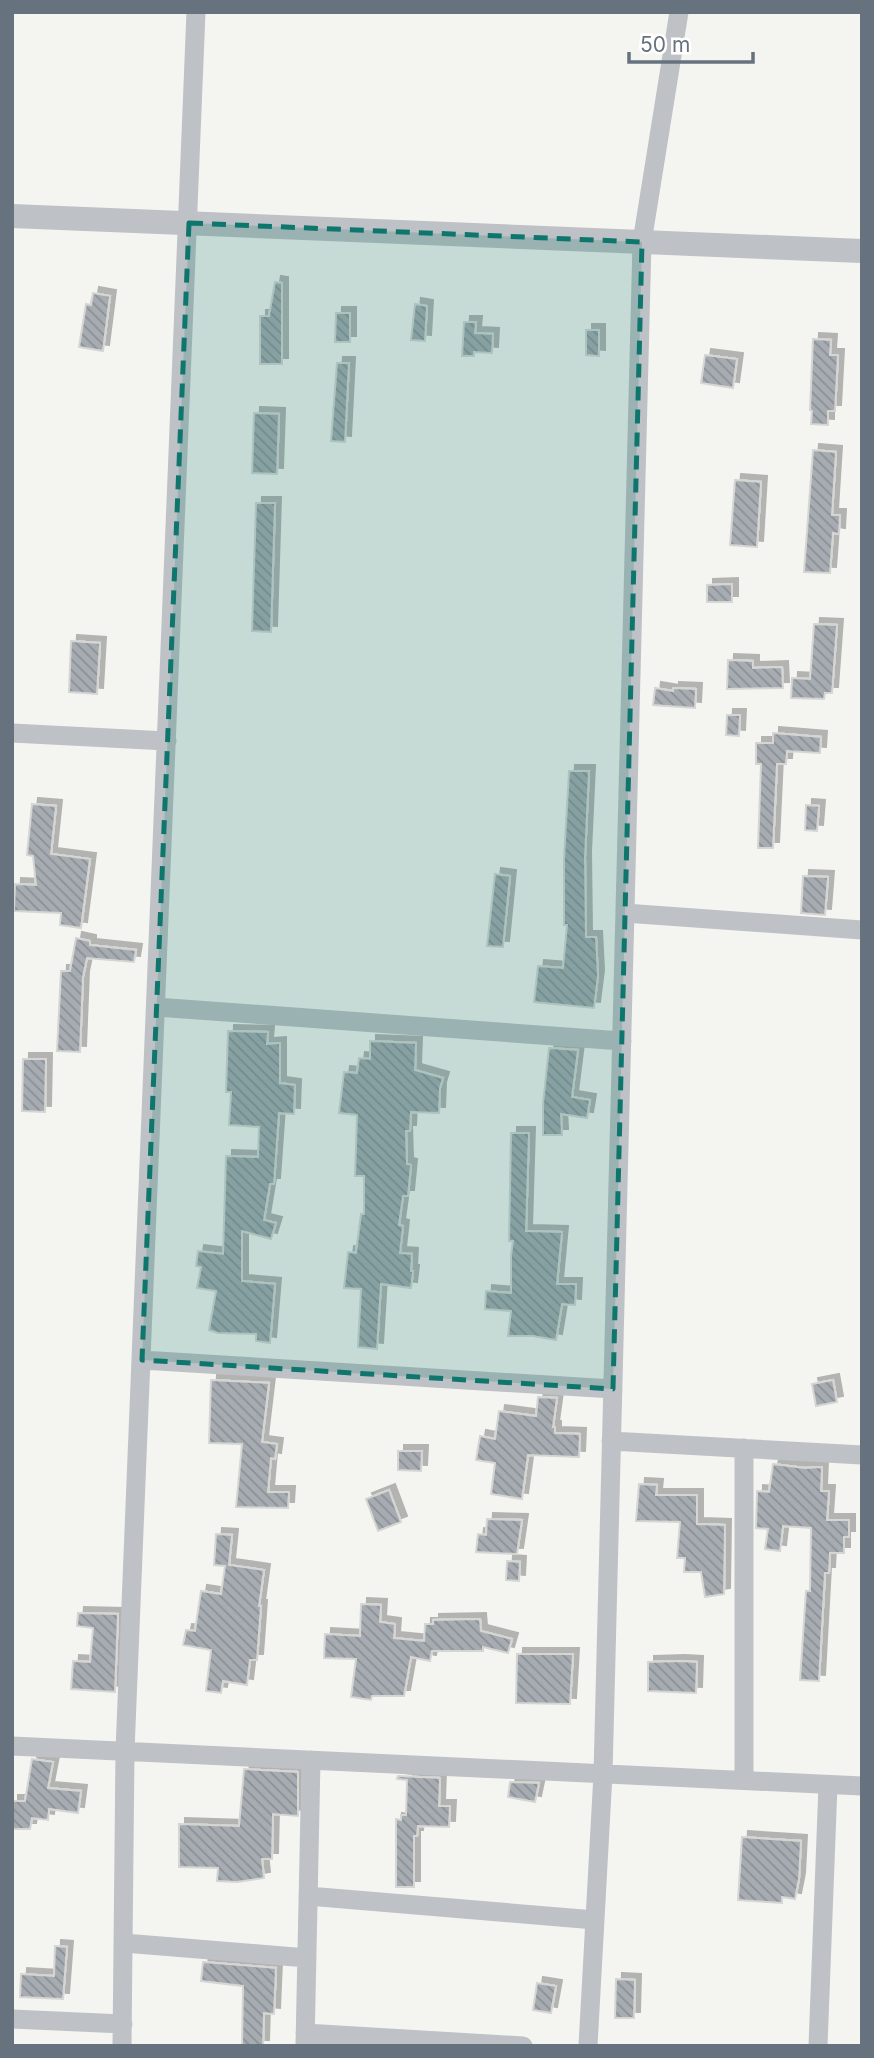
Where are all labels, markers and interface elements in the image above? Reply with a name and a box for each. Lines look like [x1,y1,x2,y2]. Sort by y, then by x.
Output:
scale bar [629,21,753,65]
text: 50 m [640,32,690,57]

